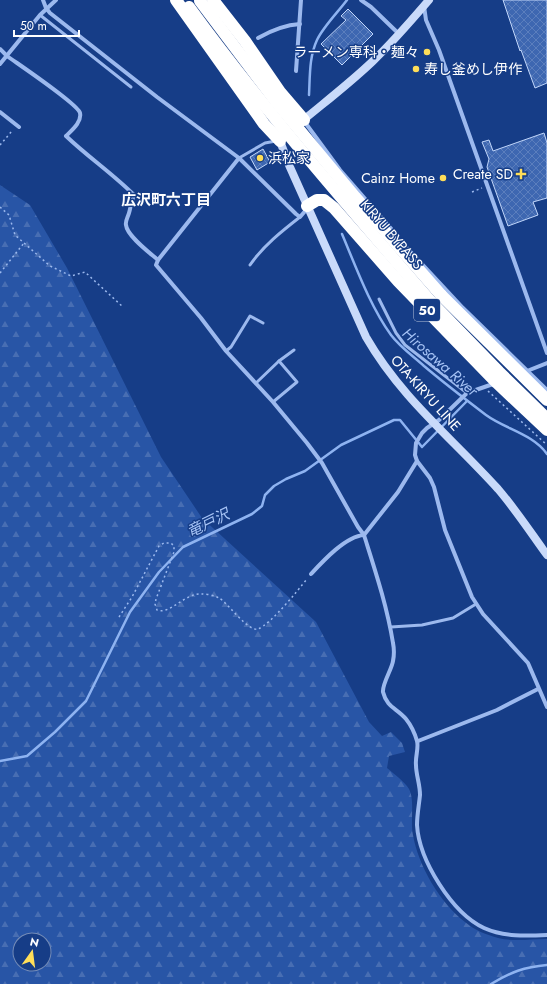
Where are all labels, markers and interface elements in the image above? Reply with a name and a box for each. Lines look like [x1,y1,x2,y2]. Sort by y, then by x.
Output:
scale bar [14,12,79,38]
text: 50 m [20,17,47,35]
place label: ラーメン専科・麺々 [294,42,419,62]
marker: ラーメン専科・麺々 [422,47,432,57]
place label: 寿し釜めし伊作 [424,59,522,79]
marker: 寿し釜めし伊作 [411,64,421,74]
place label: 浜松家 [268,148,310,168]
marker: 浜松家 [255,153,265,163]
place label: Create SD [453,164,513,184]
place label: Cainz Home [361,168,435,188]
marker: Create SD [516,169,526,179]
marker: Cainz Home [438,173,448,183]
district label: 広沢町六丁目 [121,189,211,211]
street label: KIRYU BYPASS [356,195,428,273]
road number: 50 [414,299,440,321]
water label: Hirosawa River [397,323,484,402]
street label: OTA-KIRYU LINE [386,351,466,435]
water label: 竜戸沢 [183,502,235,543]
north arrow [12,932,52,972]
text: N [28,933,41,951]

